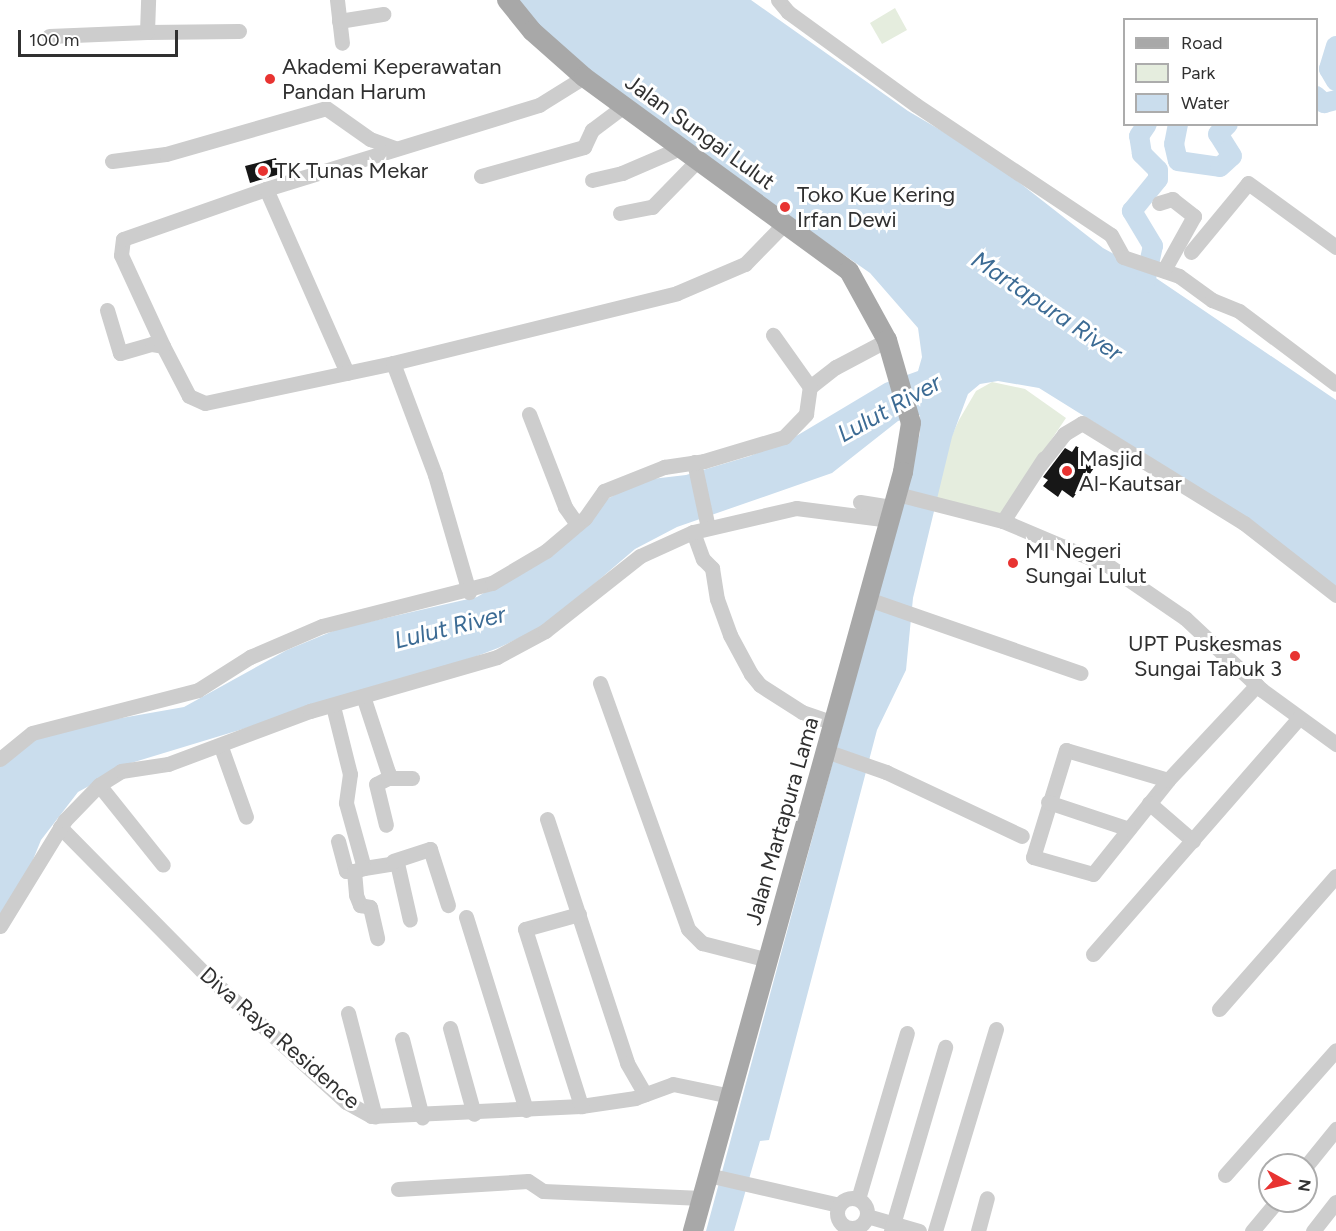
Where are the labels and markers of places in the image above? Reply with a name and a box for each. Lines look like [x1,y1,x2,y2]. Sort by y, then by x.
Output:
place label: Akademi Keperawatan Pandan Harum [282,53,501,104]
marker: Akademi Keperawatan Pandan Harum [263,72,277,86]
place label: TK Tunas Mekar [275,158,428,184]
marker: TK Tunas Mekar [256,164,270,178]
place label: Toko Kue Kering Irfan Dewi [797,181,955,232]
marker: Toko Kue Kering Irfan Dewi [778,200,792,214]
place label: Masjid Al-Kautsar [1079,445,1182,496]
marker: Masjid Al-Kautsar [1060,464,1074,478]
place label: MI Negeri Sungai Lulut [1025,537,1147,588]
marker: MI Negeri Sungai Lulut [1006,556,1020,570]
place label: UPT Puskesmas Sungai Tabuk 3 [1128,630,1282,682]
marker: UPT Puskesmas Sungai Tabuk 3 [1286,647,1304,665]

